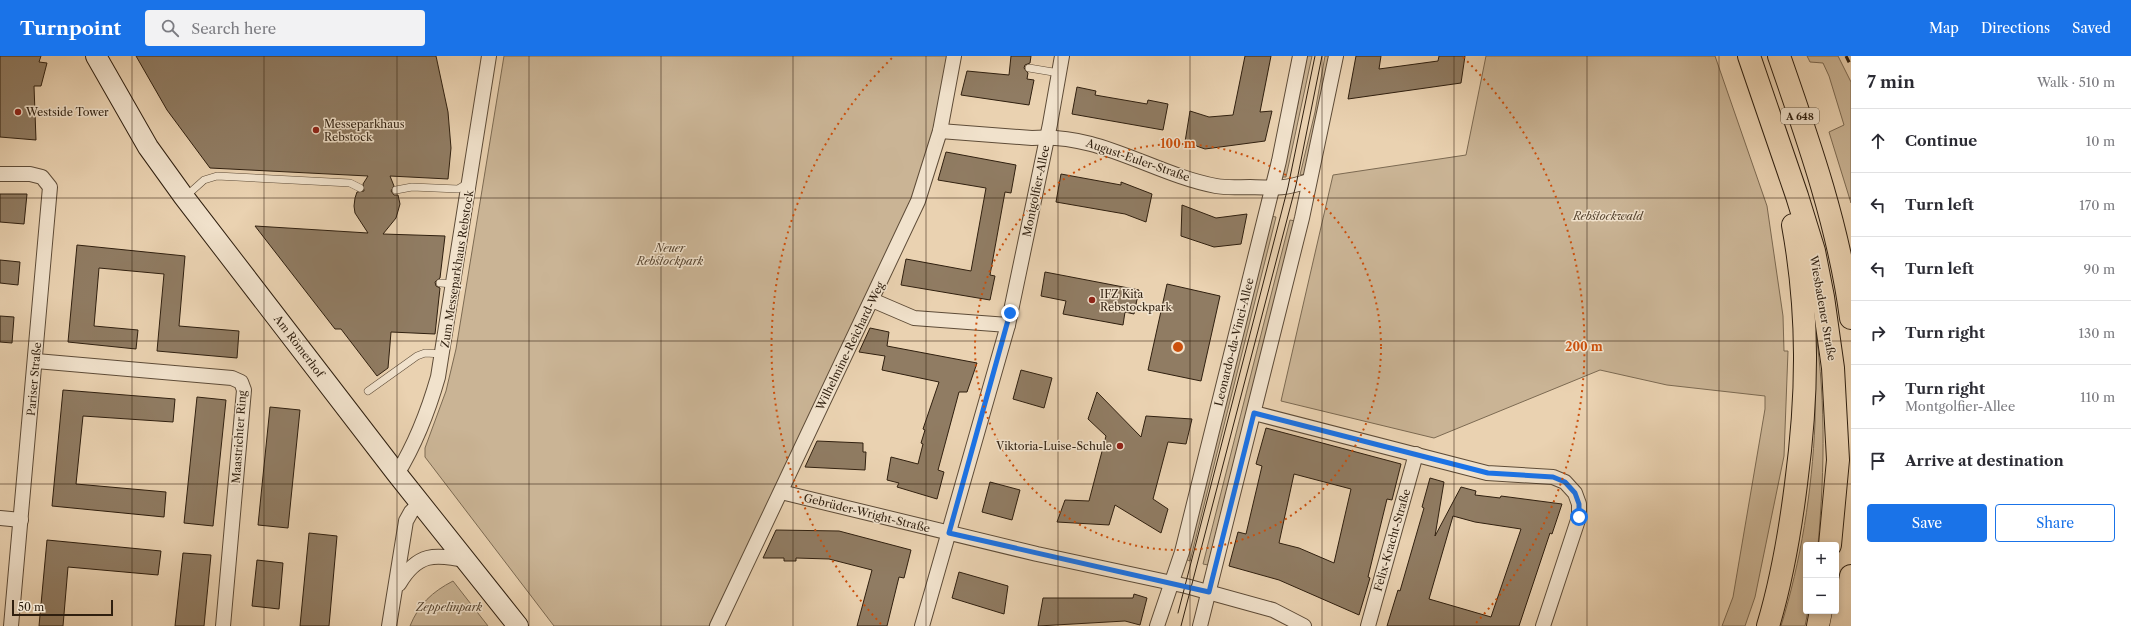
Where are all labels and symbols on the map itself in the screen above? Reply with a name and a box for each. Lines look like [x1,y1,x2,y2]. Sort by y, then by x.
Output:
place label: Westside Tower [25,105,109,119]
marker: Westside Tower [13,107,23,117]
road number: A 648 [1781,108,1819,124]
place label: Messeparkhaus Rebstock [324,117,405,144]
marker: Messeparkhaus Rebstock [311,125,321,135]
street label: August-Euler-Straße [1083,135,1192,184]
text: 100 m [1160,136,1196,151]
street label: Montgolfier-Allee [1019,144,1053,238]
street label: Zum Messeparkhaus Rebstock [438,189,476,349]
park label: Rebstockwald [1572,209,1644,223]
park label: Neuer Rebstockpark [636,241,703,268]
street label: Wiesbadener Straße [1807,253,1839,362]
street label: Leonardo-da-Vinci-Allee [1211,276,1257,408]
street label: Wilhelmine-Reichard-Weg [812,279,887,413]
place label: IFZ Kita Rebstockpark [1100,287,1172,314]
marker: IFZ Kita Rebstockpark [1087,295,1097,305]
route end [1001,304,1019,322]
street label: Am Römerhof [270,311,328,382]
text: 200 m [1565,339,1603,354]
centre of rings [1171,340,1185,354]
street label: Pariser Straße [24,342,44,416]
street label: Maastrichter Ring [229,390,249,484]
place label: Viktoria-Luise-Schule [995,439,1112,453]
marker: Viktoria-Luise-Schule [1115,441,1125,451]
street label: Felix-Kracht-Straße [1371,487,1413,593]
street label: Gebrüder-Wright-Straße [802,490,932,536]
route start [1570,508,1588,526]
scale bar [12,598,113,617]
park label: Zeppelinpark [415,600,482,614]

